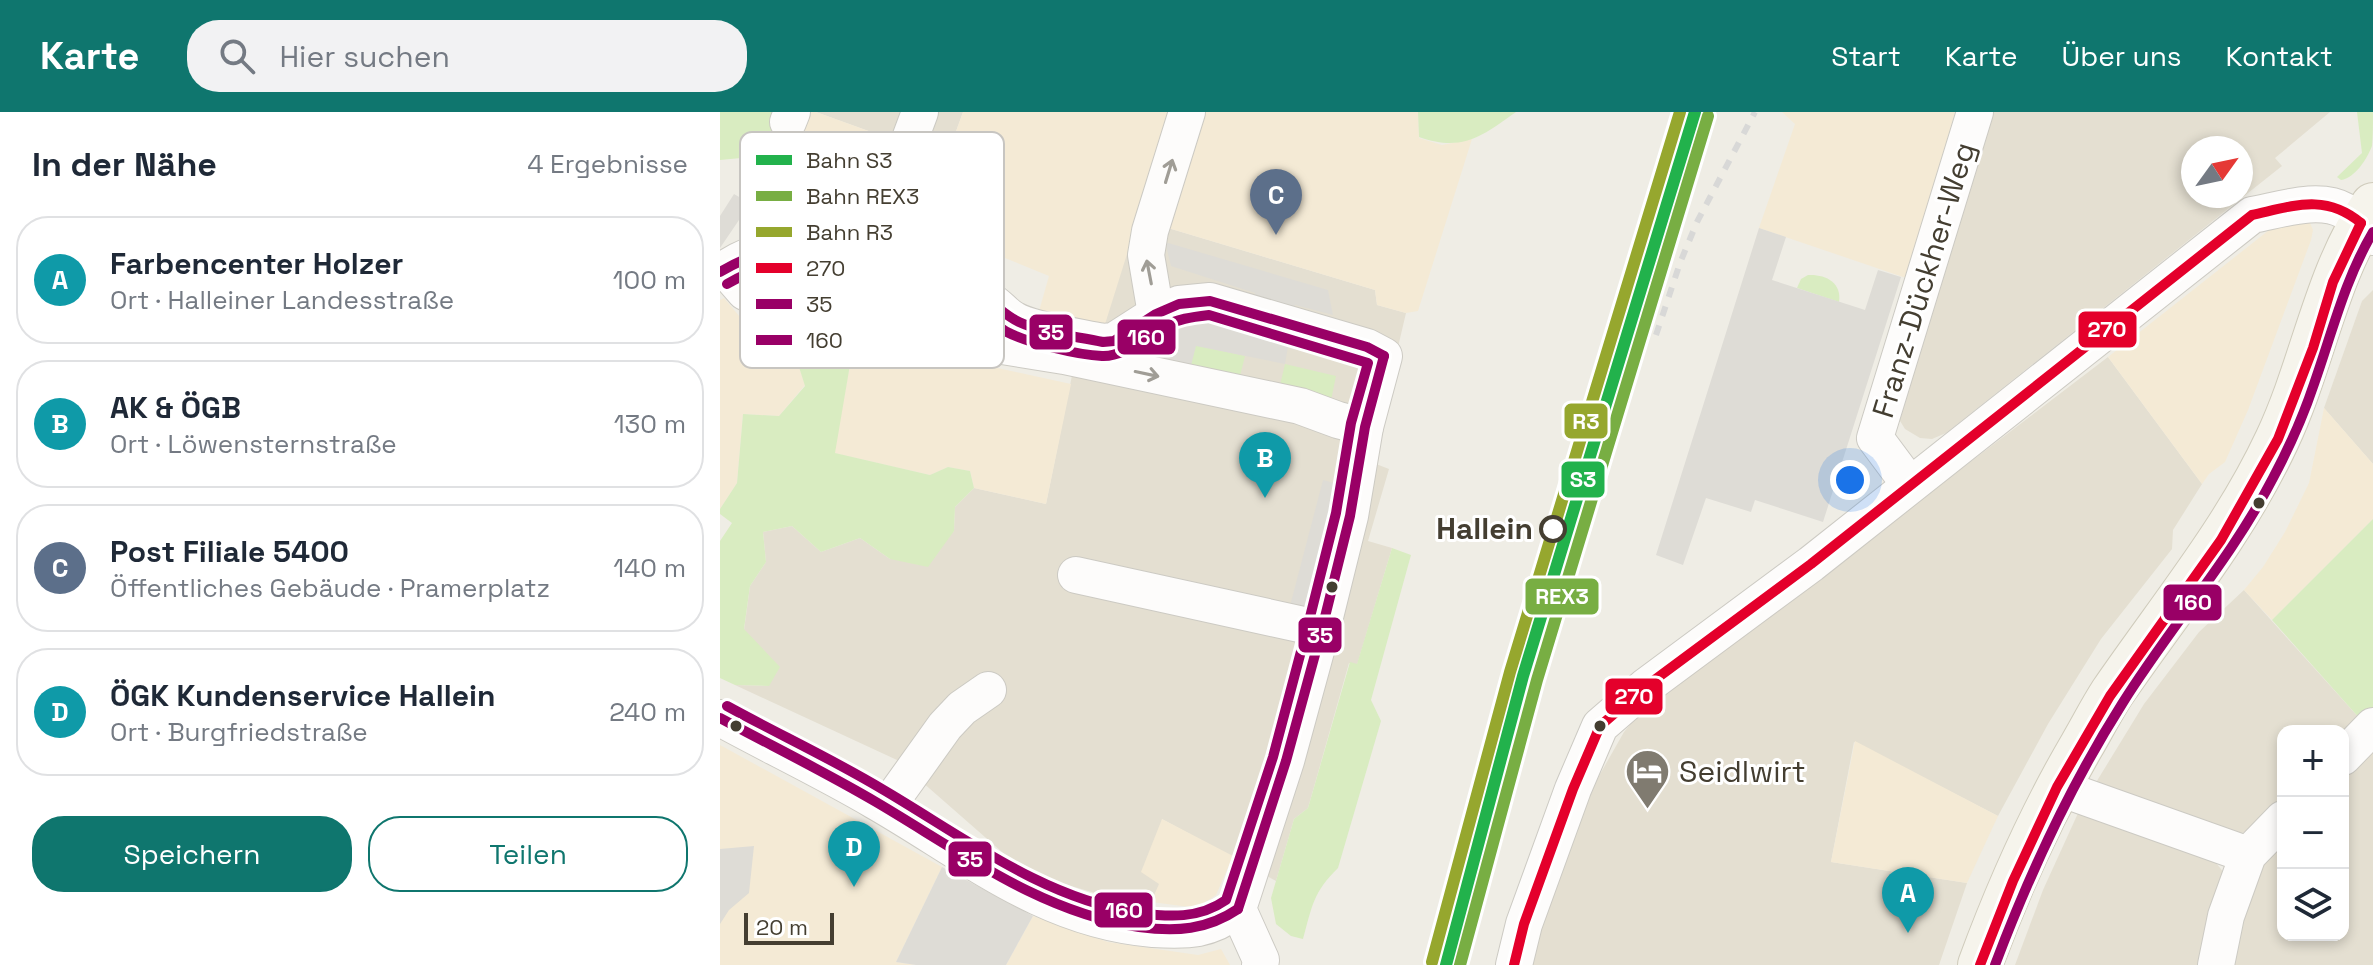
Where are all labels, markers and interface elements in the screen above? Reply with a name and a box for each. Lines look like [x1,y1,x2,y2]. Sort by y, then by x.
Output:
search box [187,20,747,92]
text: Karte [40,32,139,80]
icon: search [215,34,259,78]
text: Hier suchen [279,37,450,76]
text: Start [1831,38,1901,74]
text: Karte [1945,38,2017,74]
text: Über uns [2061,38,2182,74]
text: Kontakt [2226,38,2333,74]
legend [740,132,1004,368]
north arrow [2181,136,2253,208]
street label: Franz-Dückher-Weg [1863,137,1984,422]
text: In der Nähe [32,143,217,186]
text: Bahn S3 [806,146,893,174]
text: 4 Ergebnisse [527,147,688,181]
one-way arrow [1162,159,1177,184]
pin: C [1250,169,1302,235]
text: Bahn REX3 [806,182,919,210]
text: Bahn R3 [806,218,893,246]
text: Farbencenter Holzer [110,244,403,283]
text: 270 [806,254,845,282]
one-way arrow [1140,260,1155,286]
text: A [52,263,68,297]
text: 100 m [613,263,686,297]
text: Ort · Halleiner Landesstraße [110,283,454,317]
text: 35 [806,290,832,318]
line badge: 270 [2077,310,2138,349]
line badge: 35 [1028,313,1074,351]
text: 270 [2087,315,2127,343]
text: 35 [1038,318,1064,346]
line badge: 160 [1116,318,1177,356]
text: 160 [1127,323,1165,351]
text: 160 [806,326,843,354]
one-way arrow [1134,367,1160,382]
text: AK & ÖGB [110,388,241,427]
line badge: R3 [1563,402,1609,440]
text: B [51,407,69,441]
text: 130 m [614,407,686,441]
text: R3 [1572,407,1600,435]
text: Ort · Löwensternstraße [110,427,397,461]
pin: B [1239,432,1291,498]
line badge: S3 [1560,460,1606,499]
your location [1830,460,1870,500]
text: S3 [1570,465,1596,493]
unlabelled marker [2251,495,2267,511]
place label: Hallein [1436,509,1533,548]
marker: Hallein [1540,516,1566,542]
text: Post Filiale 5400 [110,532,349,571]
text: C [52,551,68,585]
text: 140 m [613,551,686,585]
text: Öffentliches Gebäude · Pramerplatz [110,571,550,605]
line badge: REX3 [1524,577,1600,616]
unlabelled marker [1324,579,1340,595]
text: REX3 [1535,582,1589,610]
line badge: 160 [2162,583,2223,622]
text: 160 [2174,588,2212,616]
line badge: 35 [1297,616,1343,654]
text: 35 [1307,621,1333,649]
text: ÖGK Kundenservice Hallein [110,676,495,715]
line badge: 270 [1604,677,1664,716]
text: 270 [1614,682,1654,710]
text: D [51,695,69,729]
text: 240 m [609,695,686,729]
text: Ort · Burgfriedstraße [110,715,368,749]
unlabelled marker [728,718,744,734]
unlabelled marker [1592,718,1608,734]
map controls [2277,725,2349,941]
button: + [2277,725,2349,797]
hotel icon: Seidlwirt [1624,748,1672,811]
place label: Seidlwirt [1679,752,1806,791]
button: − [2277,797,2349,869]
button: Speichern [32,816,352,892]
button: Teilen [368,816,688,892]
pin: D [828,821,880,887]
line badge: 35 [947,840,993,878]
text: 35 [957,845,983,873]
pin: A [1882,867,1934,933]
button: layers [2277,869,2349,941]
line badge: 160 [1093,891,1154,929]
text: 160 [1105,896,1143,924]
scale bar [744,909,834,945]
text: 20 m [756,913,808,941]

